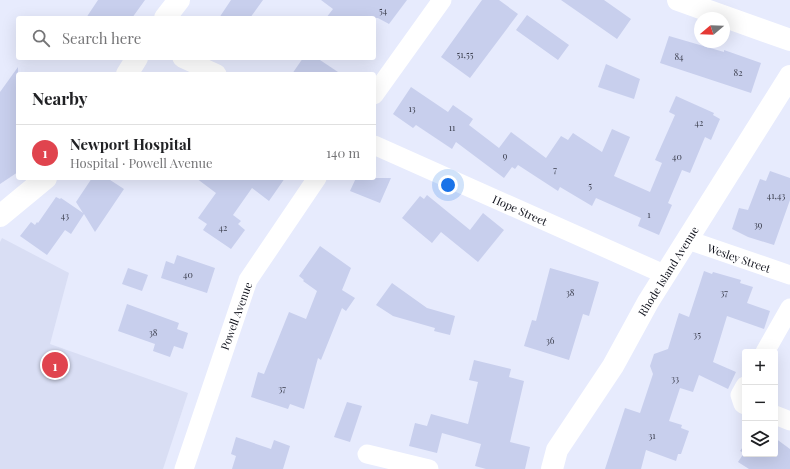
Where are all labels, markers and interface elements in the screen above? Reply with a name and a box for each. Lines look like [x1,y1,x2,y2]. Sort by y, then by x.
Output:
house number: 54 [379,4,388,16]
north arrow [694,12,730,48]
search box [16,16,376,60]
icon: search [30,27,52,49]
text: Search here [62,28,141,48]
house number: 51,55 [457,48,474,60]
house number: 84 [674,50,684,62]
house number: 82 [734,66,743,78]
text: Nearby [32,87,87,109]
house number: 13 [408,102,416,114]
house number: 42 [695,116,703,128]
house number: 11 [449,121,456,133]
text: Newport Hospital [70,134,191,154]
text: 1 [43,144,47,161]
text: 140 m [326,144,360,161]
house number: 9 [503,149,508,161]
house number: 40 [672,150,682,162]
text: Hospital · Powell Avenue [70,154,213,171]
house number: 7 [553,163,557,175]
your location [438,175,458,195]
house number: 5 [588,179,592,191]
house number: 41,43 [767,189,785,201]
street label: Hope Street [490,191,550,229]
house number: 1 [647,208,651,220]
house number: 43 [61,209,69,221]
house number: 39 [754,218,763,230]
house number: 42 [219,221,227,233]
street label: Rhode Island Avenue [634,223,702,319]
street label: Wesley Street [705,240,773,276]
house number: 40 [183,268,193,280]
street label: Powell Avenue [217,280,255,352]
house number: 38 [566,286,575,298]
house number: 37 [720,286,728,298]
house number: 38 [149,326,158,338]
house number: 35 [693,328,701,340]
house number: 36 [546,334,555,346]
map controls [742,349,778,457]
button: + [742,349,778,385]
pin: 1 [42,350,68,380]
house number: 33 [671,372,679,384]
house number: 37 [278,382,286,394]
button: − [742,385,778,421]
button: layers [742,421,778,457]
house number: 31 [648,429,656,441]

